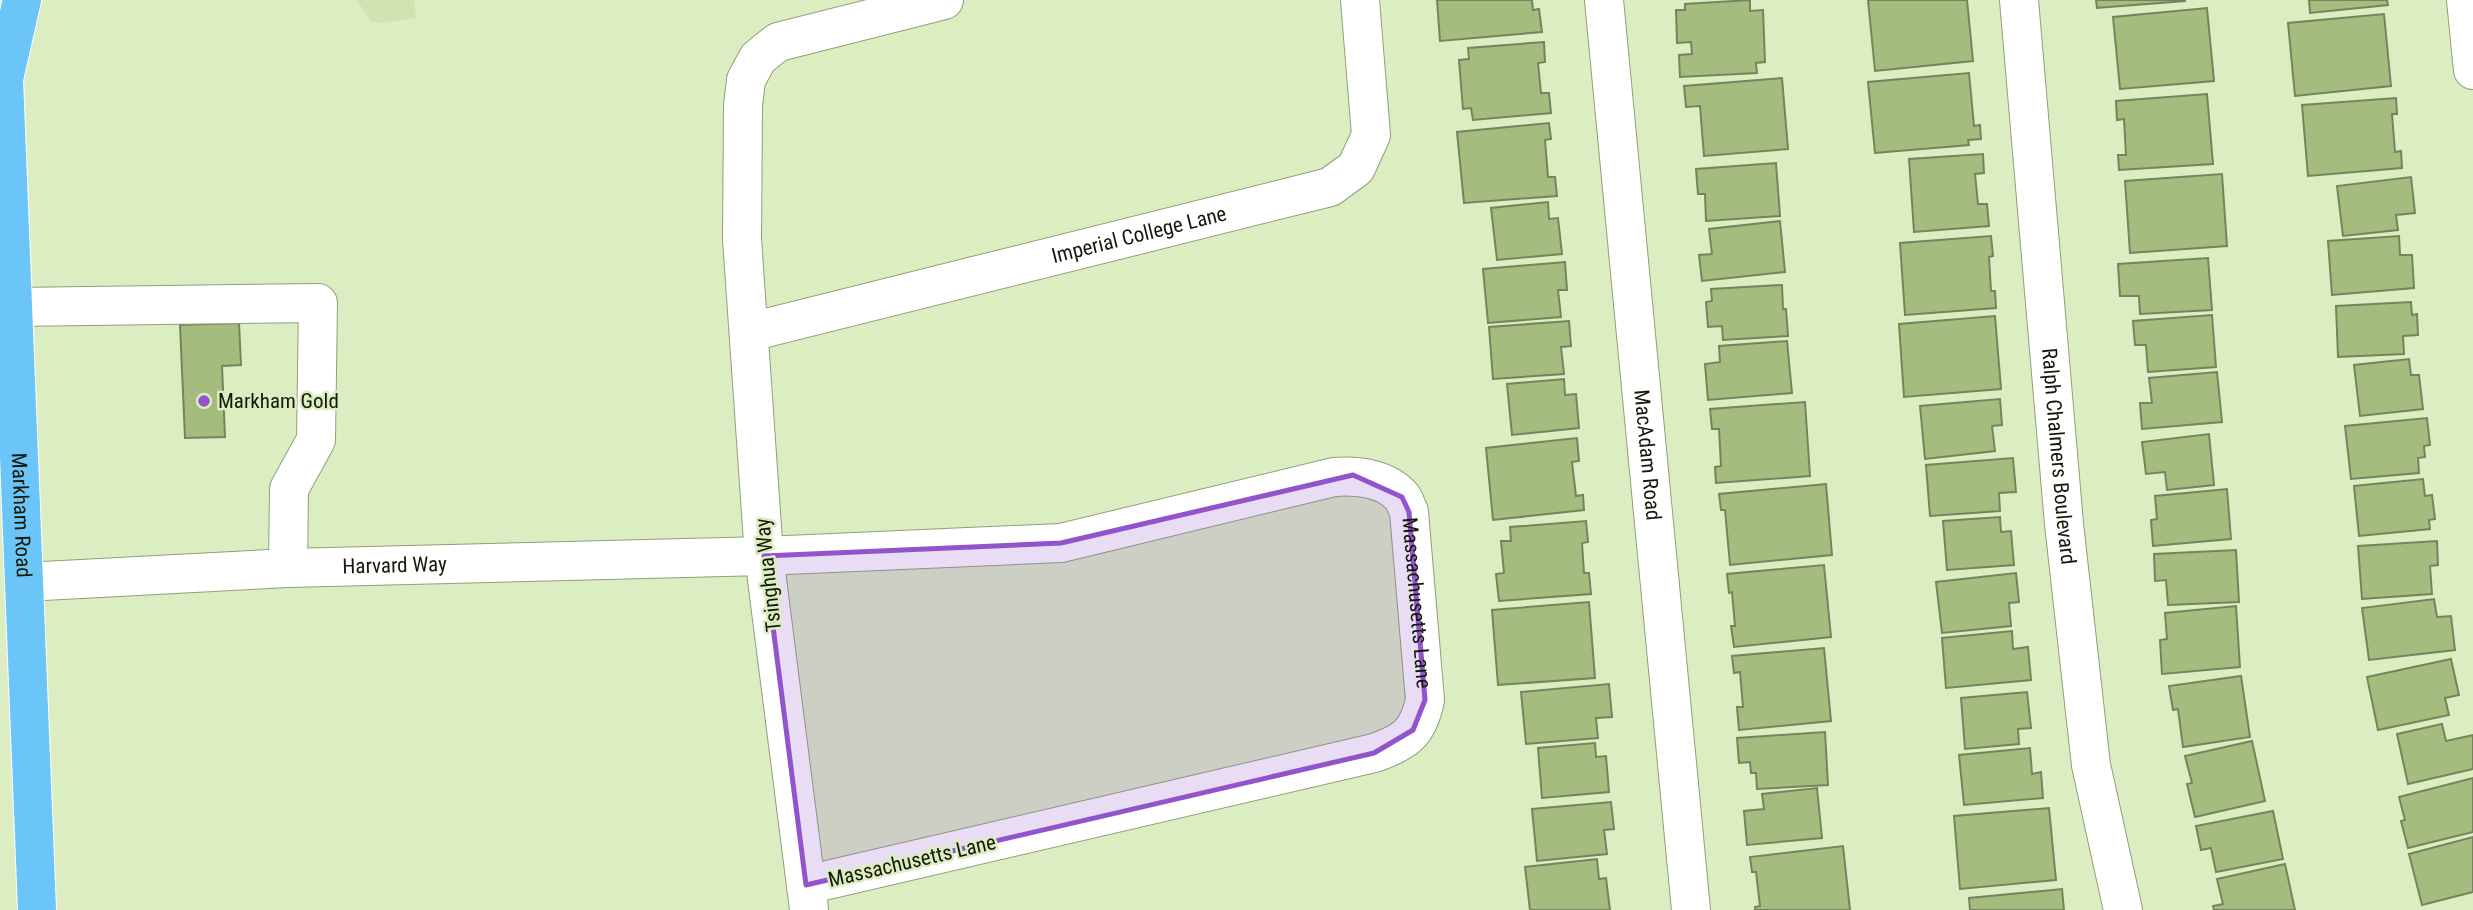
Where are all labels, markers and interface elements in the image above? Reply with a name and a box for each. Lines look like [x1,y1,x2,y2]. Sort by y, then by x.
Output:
street label: Imperial College Lane [1049,201,1229,268]
street label: Ralph Chalmers Boulevard [2037,347,2080,566]
place label: Markham Gold [218,389,339,413]
street label: MacAdam Road [1629,389,1666,521]
marker: Markham Gold [196,393,212,409]
street label: Markham Road [7,452,36,578]
street label: Massachusetts Lane [1398,516,1436,690]
street label: Tsinghua Way [750,517,786,633]
street label: Harvard Way [342,552,447,579]
street label: Massachusetts Lane [826,830,998,892]

